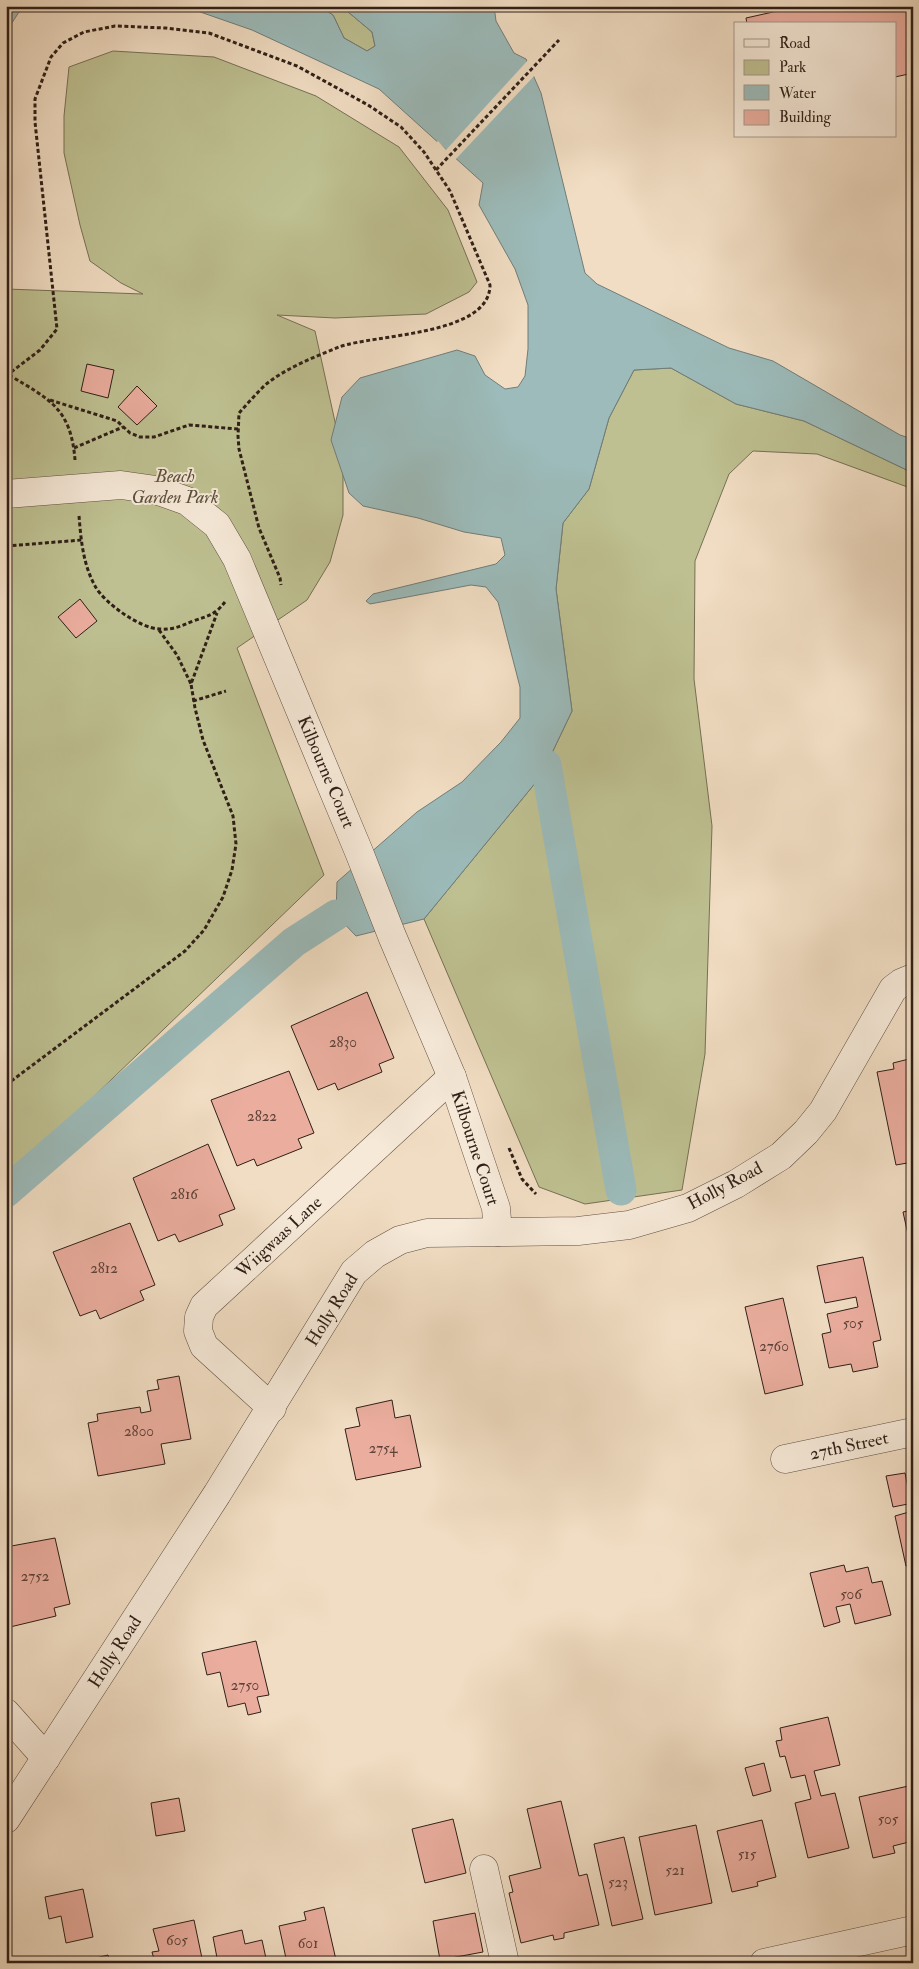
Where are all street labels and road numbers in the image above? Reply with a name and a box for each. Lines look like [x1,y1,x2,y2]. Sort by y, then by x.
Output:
street label: Kilbourne Court [292,712,360,832]
street label: Kilbourne Court [446,1088,504,1209]
street label: Holly Road [684,1157,767,1215]
street label: Wiigwaas Lane [230,1191,327,1284]
street label: Holly Road [301,1269,363,1351]
street label: 27th Street [808,1426,891,1466]
street label: Holly Road [83,1611,147,1692]

